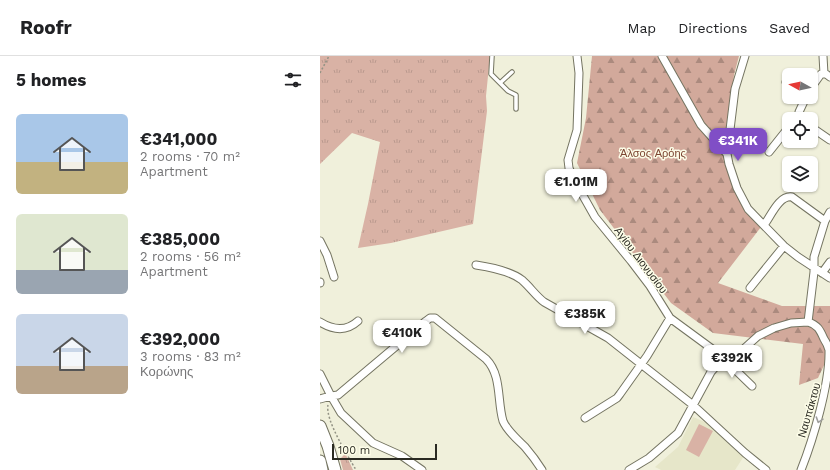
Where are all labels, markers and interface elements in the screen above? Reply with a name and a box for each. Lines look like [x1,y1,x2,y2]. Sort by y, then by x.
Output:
text: Roofr [20,16,72,39]
text: Map [628,20,656,36]
text: Directions [678,20,747,36]
text: Saved [769,20,810,36]
north arrow [782,68,818,104]
map controls [782,68,818,192]
icon: filters [282,69,304,91]
text: 5 homes [16,70,86,90]
button: locate [782,112,818,148]
pin: €341K [710,128,766,162]
text: €341,000 [140,129,218,149]
icon: home [48,130,96,178]
text: €341K [718,133,758,148]
park label: Άλσος Αρόης [620,147,686,160]
text: 2 rooms · 70 m² [140,149,240,164]
button: layers [782,156,818,192]
text: Apartment [140,164,208,179]
pin: €1.01M [543,169,609,203]
text: €1.01M [554,174,598,189]
street label: Αγίου Διονυσίου [611,225,670,296]
text: €385,000 [140,229,220,249]
icon: home [48,230,96,278]
text: 2 rooms · 56 m² [140,249,241,264]
text: Apartment [140,264,208,279]
pin: €385K [557,301,613,335]
text: €385K [564,306,606,321]
pin: €410K [374,320,430,354]
text: €410K [382,325,422,340]
text: €392,000 [140,329,220,349]
icon: home [48,330,96,378]
pin: €392K [704,345,760,379]
text: 3 rooms · 83 m² [140,349,241,364]
text: €392K [711,350,753,365]
text: Κορώνης [140,364,193,379]
street label: Ναυπάκτου [795,381,824,439]
one-way arrow [815,416,824,423]
scale bar [332,442,437,461]
text: 100 m [338,444,370,457]

